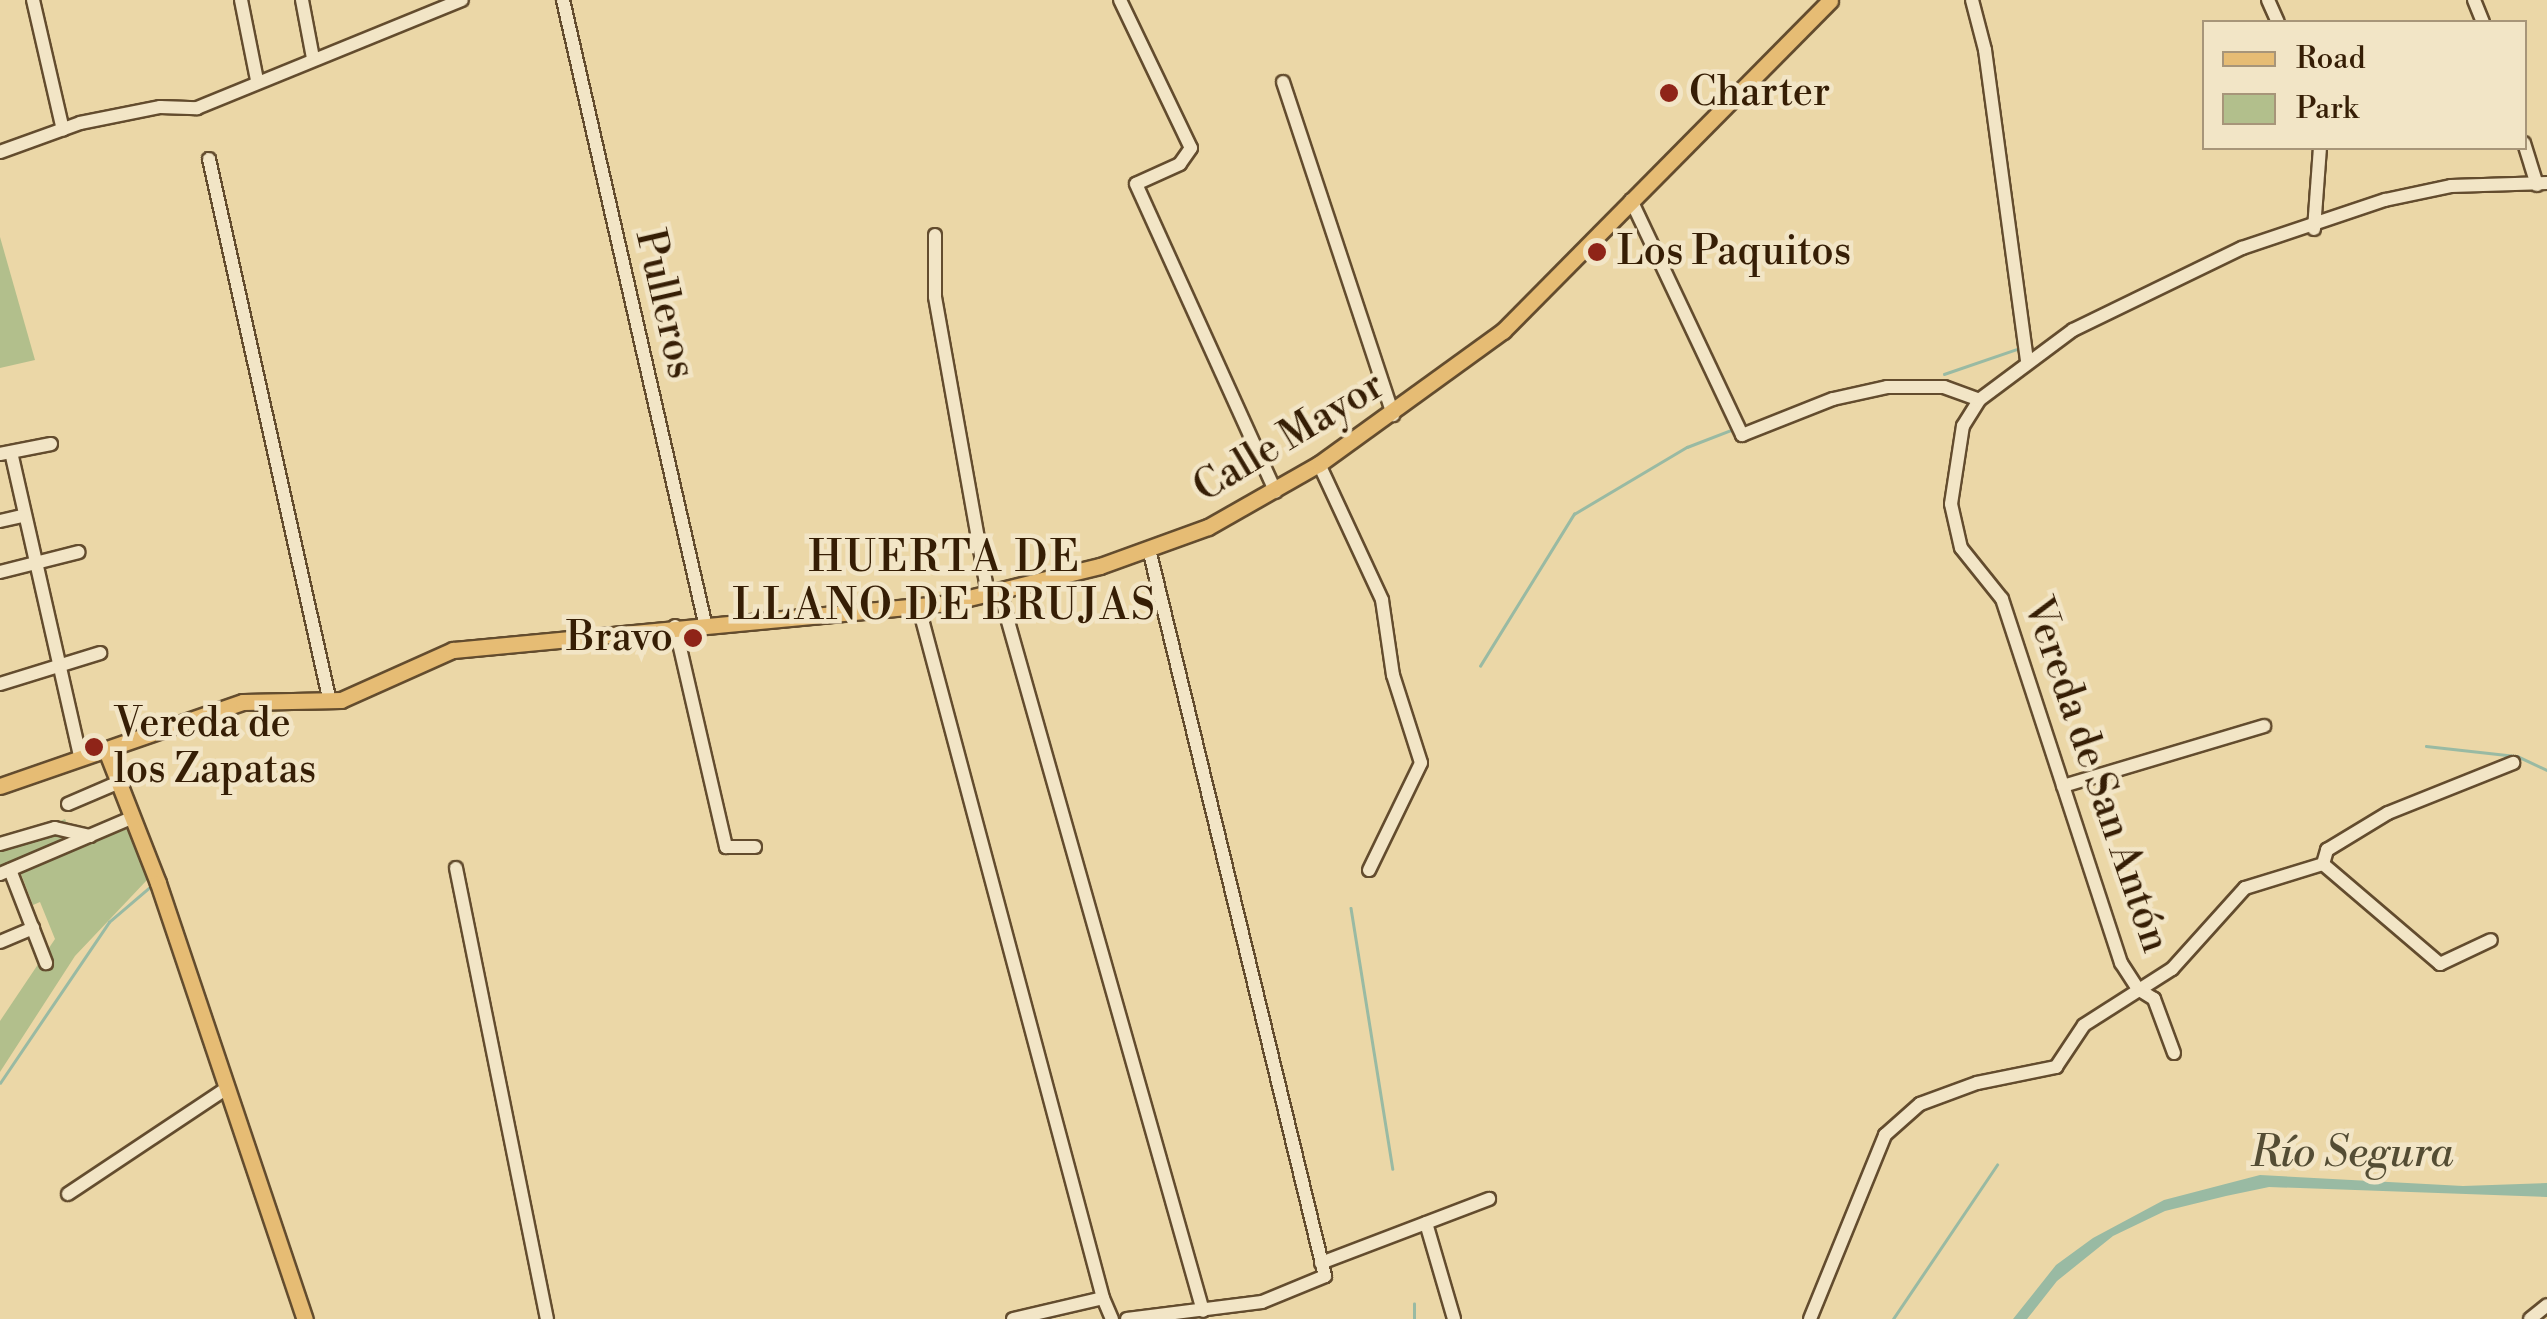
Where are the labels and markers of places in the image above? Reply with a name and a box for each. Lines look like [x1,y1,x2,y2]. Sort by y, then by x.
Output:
place label: Charter [1689,69,1830,117]
marker: Charter [1658,82,1680,104]
place label: Los Paquitos [1617,228,1851,276]
marker: Los Paquitos [1586,241,1608,263]
place label: Bravo [566,614,673,662]
marker: Bravo [682,627,704,649]
place label: Vereda de los Zapatas [114,700,316,794]
marker: Vereda de los Zapatas [83,736,105,758]

